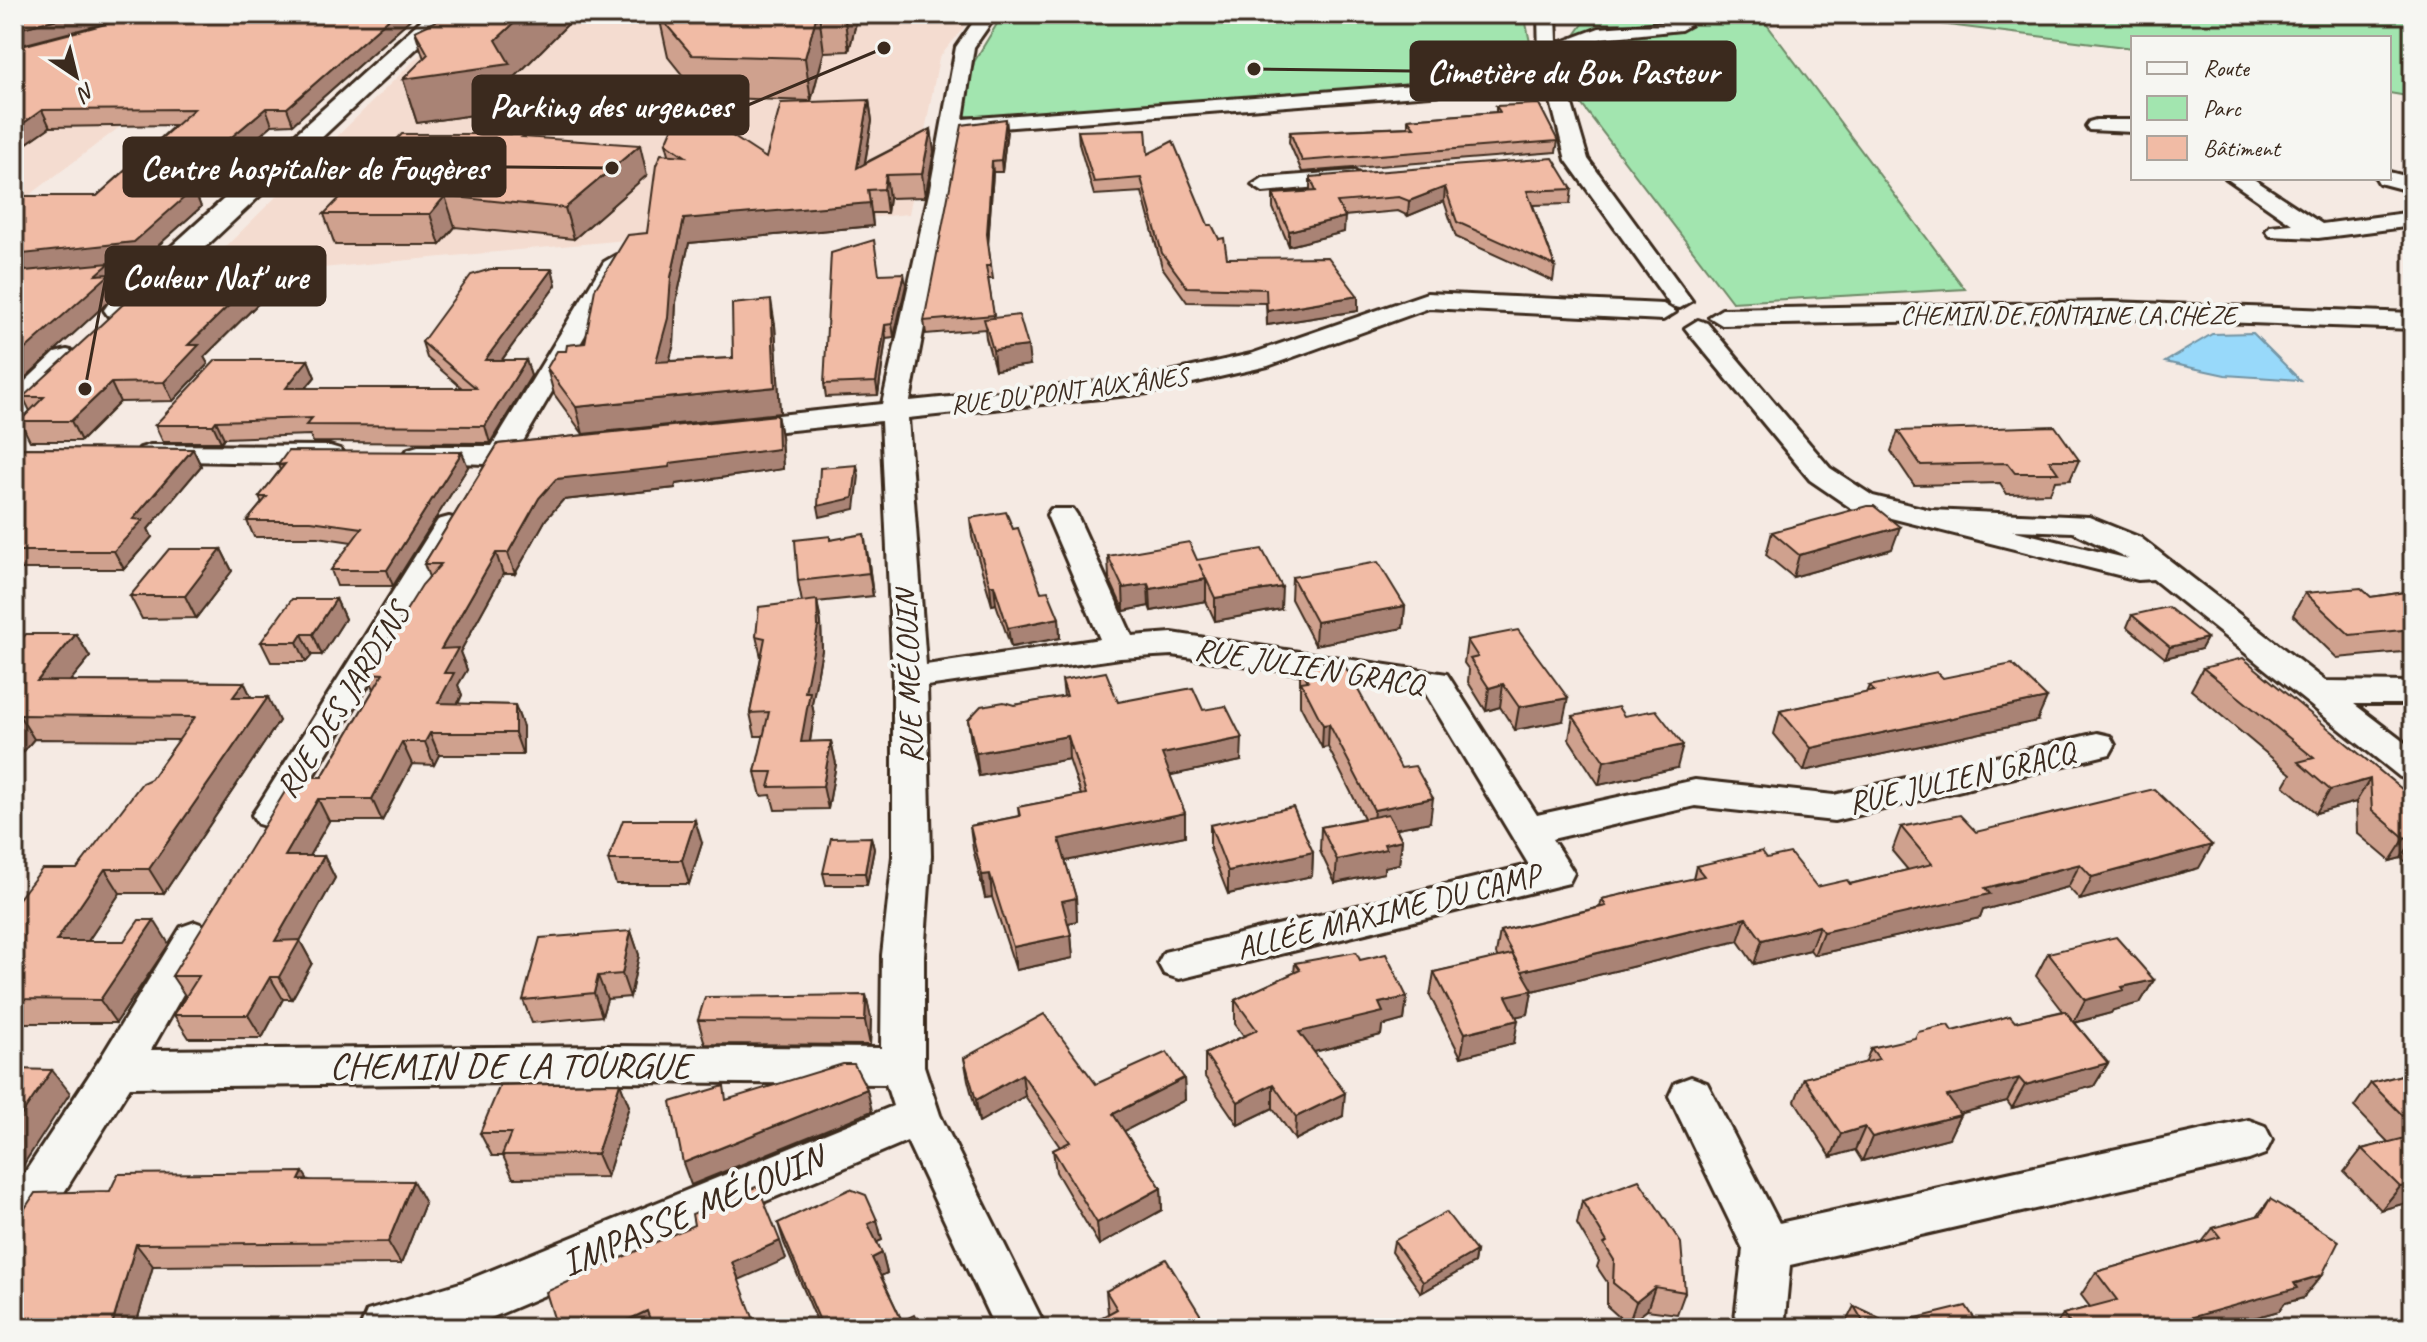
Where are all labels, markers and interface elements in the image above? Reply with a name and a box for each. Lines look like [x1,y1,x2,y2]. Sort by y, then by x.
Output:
north arrow [36,36,116,116]
legend [2131,36,2391,180]
callout: Cimetière du Bon Pasteur [1411,42,1735,100]
text: Cimetière du Bon Pasteur [1427,50,1723,93]
text: Route [2203,53,2251,83]
text: N [71,76,101,109]
callout: Parking des urgences [473,76,748,134]
text: Parking des urgences [490,84,735,127]
text: Parc [2203,93,2242,123]
text: Bâtiment [2203,133,2282,163]
callout: Centre hospitalier de Fougères [124,138,505,196]
text: Centre hospitalier de Fougères [140,146,491,189]
callout: Couleur Nat' ure [106,247,325,305]
text: Couleur Nat' ure [122,255,311,298]
street label: CHEMIN DE FONTAINE LA CHÈZE [1900,299,2239,332]
street label: RUE DU PONT AUX ÂNES [949,359,1193,421]
street label: RUE MÉLOUIN [885,585,932,764]
street label: RUE DES JARDINS [266,591,421,805]
street label: RUE JULIEN GRACQ [1192,628,1429,705]
street label: RUE JULIEN GRACQ [1844,731,2081,823]
street label: ALLÉE MAXIME DU CAMP [1232,853,1548,969]
street label: CHEMIN DE LA TOURGUE [329,1042,696,1089]
street label: IMPASSE MÉLOUIN [554,1132,836,1287]

